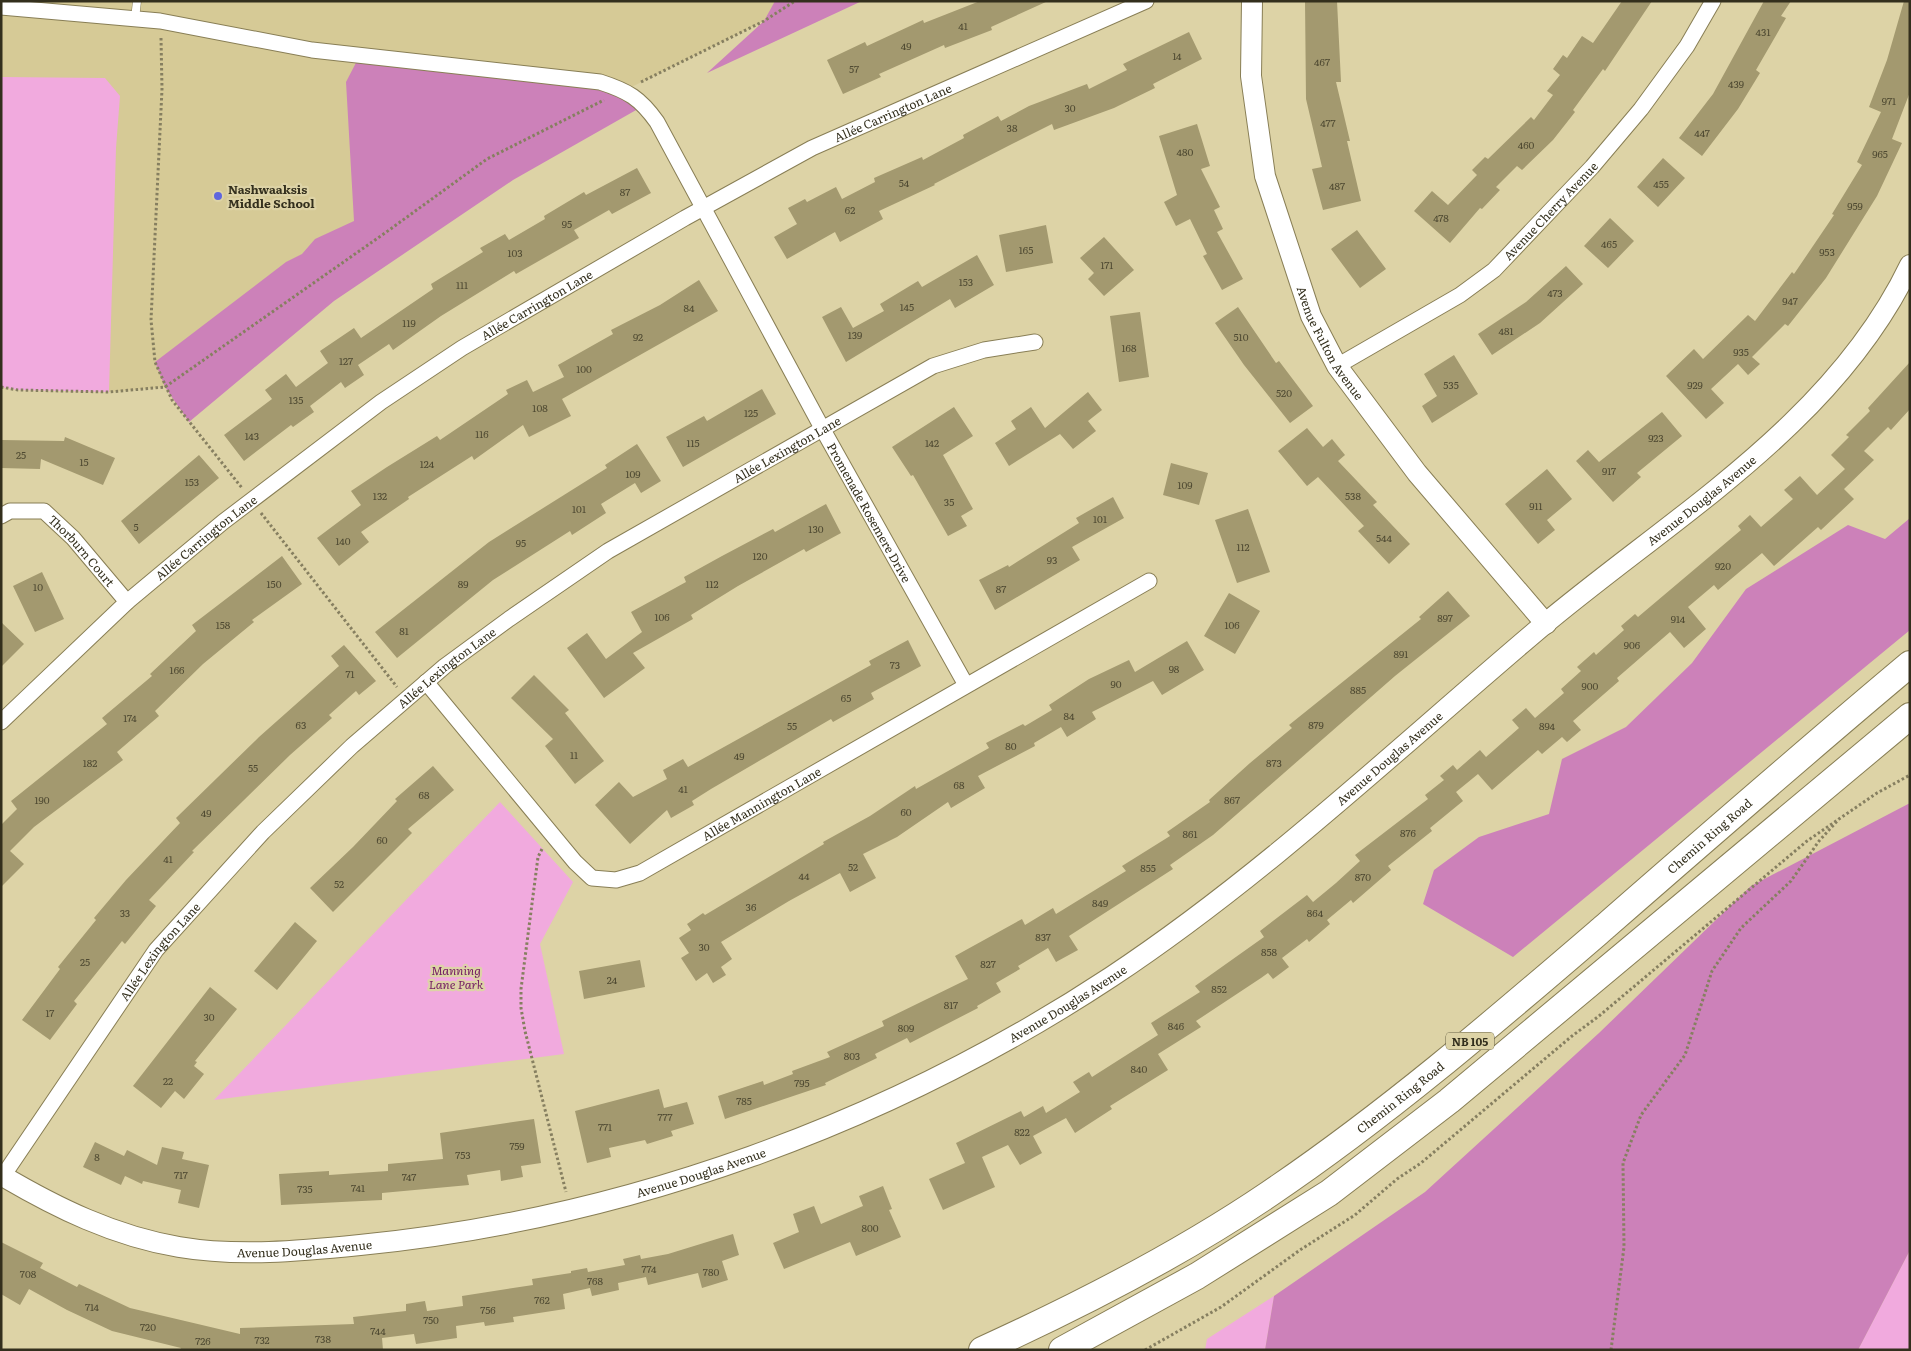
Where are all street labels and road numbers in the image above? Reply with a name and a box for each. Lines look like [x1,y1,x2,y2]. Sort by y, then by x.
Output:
street label: Allée Carrington Lane [831,79,954,146]
street label: Avenue Cherry Avenue [1499,158,1602,264]
street label: Allée Carrington Lane [477,265,596,344]
street label: Avenue Fulton Avenue [1293,284,1368,403]
street label: Allée Lexington Lane [730,411,844,487]
street label: Promenade Rosemere Drive [823,439,916,586]
street label: Avenue Douglas Avenue [1643,451,1760,550]
street label: Allée Carrington Lane [151,490,261,584]
street label: Thorburn Court [44,511,119,590]
street label: Allée Lexington Lane [393,623,499,712]
street label: Avenue Douglas Avenue [1332,707,1446,809]
street label: Allée Mannington Lane [699,762,824,845]
street label: Chemin Ring Road [1663,793,1756,878]
street label: Allée Lexington Lane [115,898,204,1004]
street label: Avenue Douglas Avenue [1005,960,1130,1046]
road number: NB 105 [1446,1032,1494,1050]
street label: Chemin Ring Road [1352,1057,1448,1137]
street label: Avenue Douglas Avenue [634,1143,768,1202]
street label: Avenue Douglas Avenue [237,1235,373,1261]

